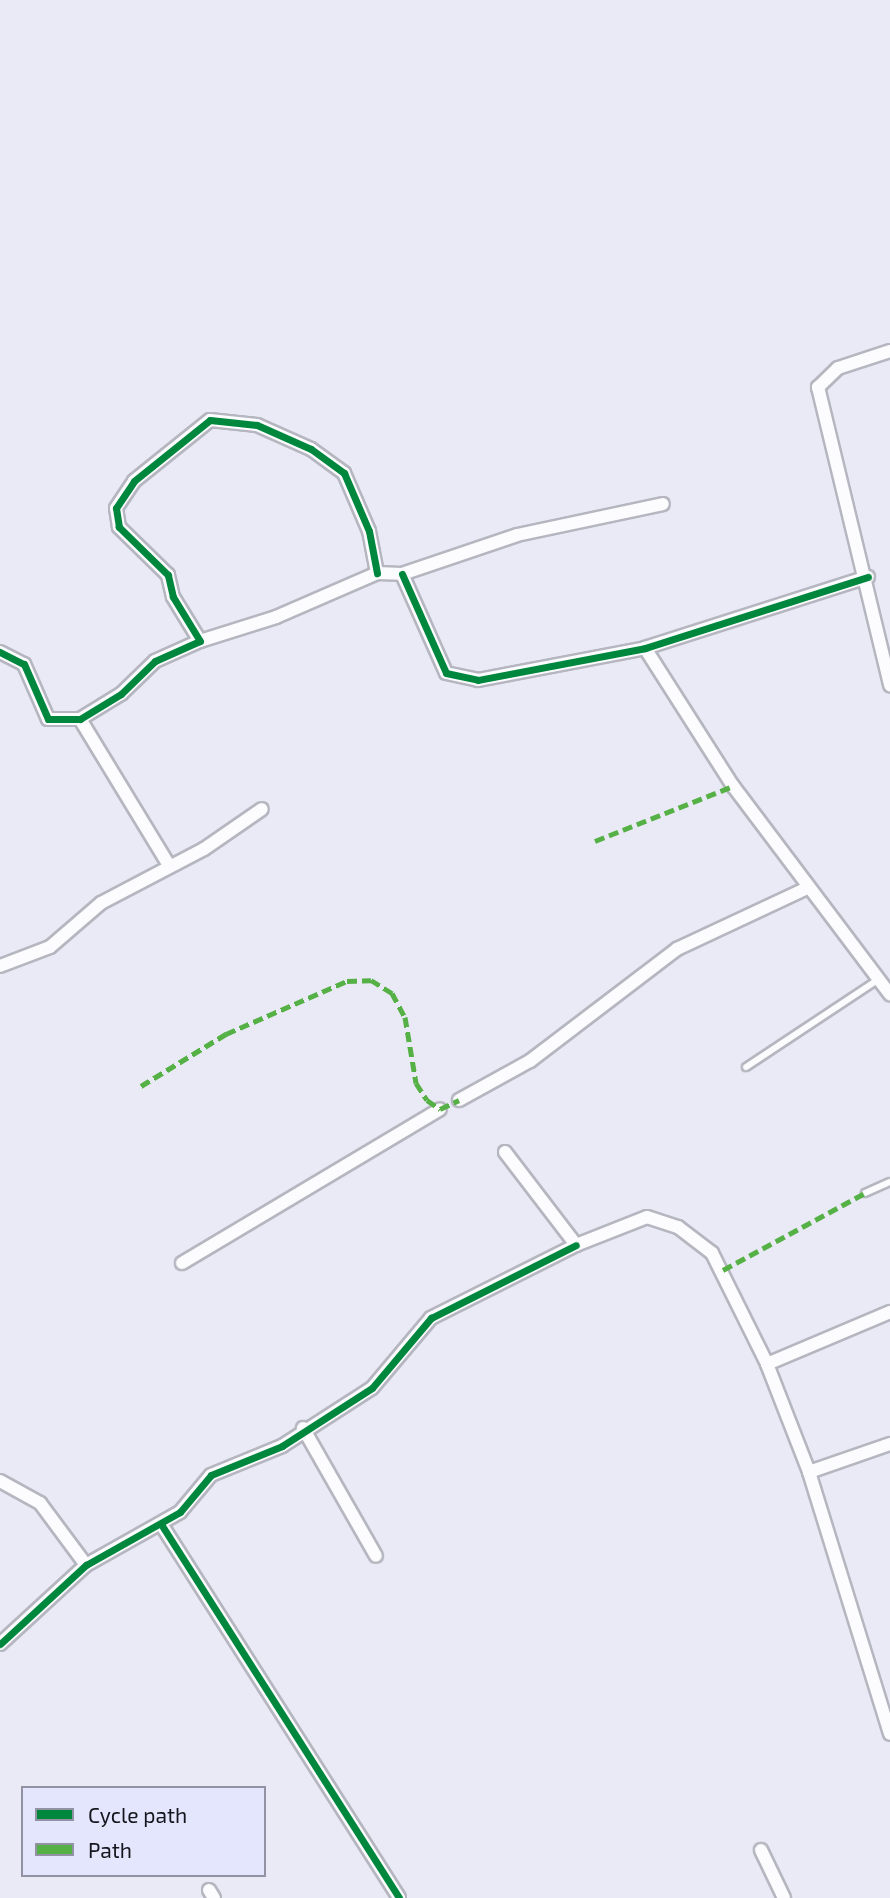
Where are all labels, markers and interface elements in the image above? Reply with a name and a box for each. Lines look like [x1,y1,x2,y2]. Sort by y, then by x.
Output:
legend [21,1786,266,1877]
text: Cycle path [88,1802,187,1827]
text: Path [88,1837,132,1862]

